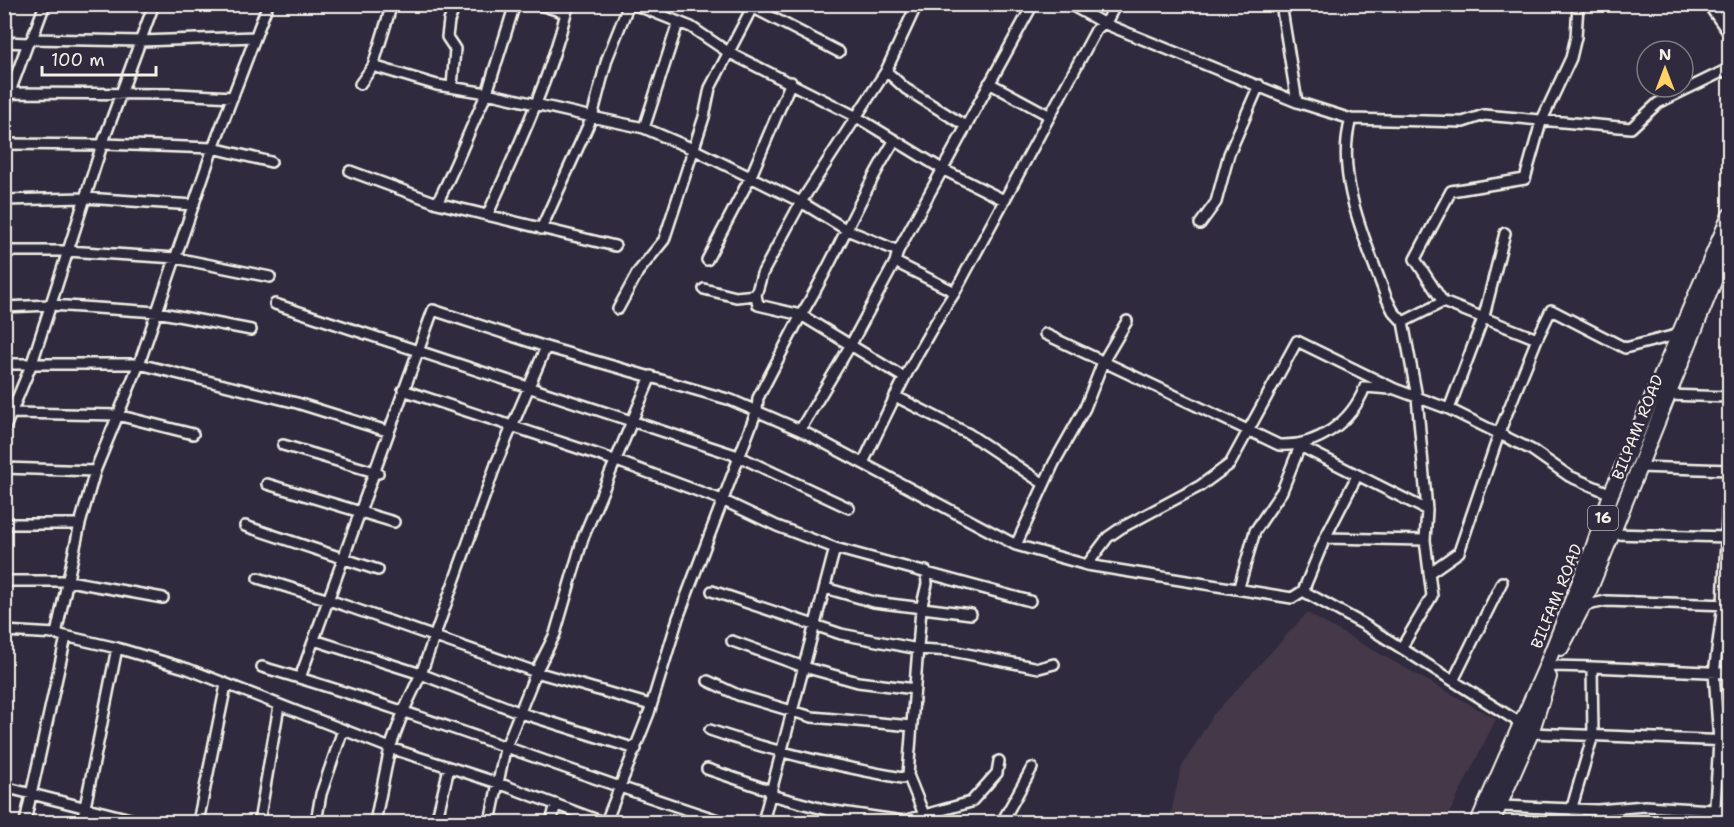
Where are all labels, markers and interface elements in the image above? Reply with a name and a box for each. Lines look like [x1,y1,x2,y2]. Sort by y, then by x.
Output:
scale bar [42,39,156,77]
north arrow [1635,39,1695,99]
text: N [1659,44,1671,65]
text: 100 m [51,48,105,72]
street label: BILPAM ROAD [1607,371,1668,483]
road number: 16 [1588,506,1618,530]
street label: BILFAM ROAD [1526,541,1587,652]

